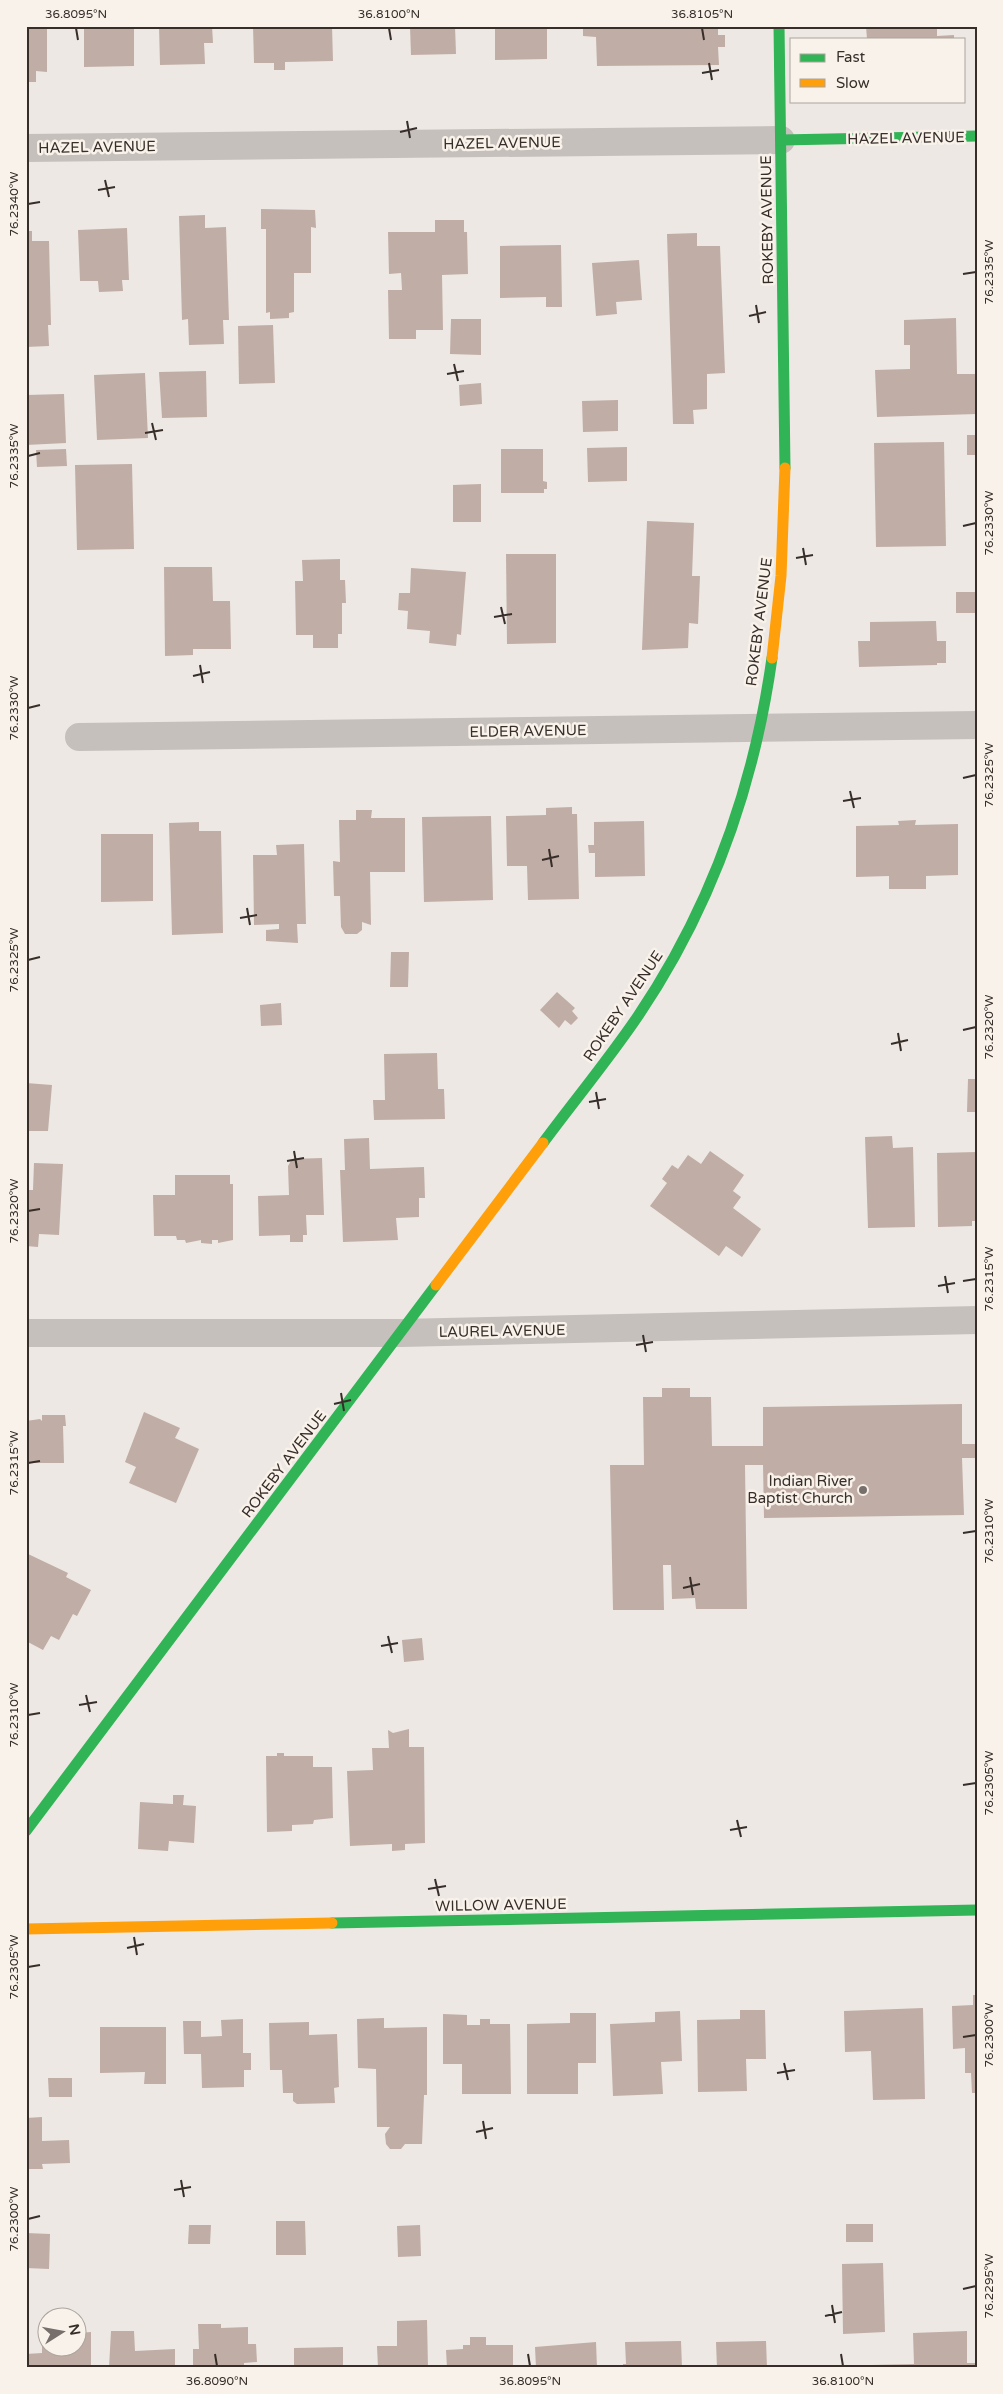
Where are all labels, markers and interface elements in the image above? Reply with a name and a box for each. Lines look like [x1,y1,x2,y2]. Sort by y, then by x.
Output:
text: 36.8095°N [45,7,107,21]
text: 36.8100°N [358,7,420,21]
text: 36.8105°N [671,7,733,21]
legend [790,38,966,102]
text: Fast [836,48,866,66]
text: Slow [836,74,870,92]
street label: HAZEL AVENUE [847,128,965,148]
street label: HAZEL AVENUE [443,133,561,153]
street label: HAZEL AVENUE [38,137,156,157]
street label: ROKEBY AVENUE [757,155,777,285]
text: 76.2340°W [7,171,21,237]
text: 76.2335°W [982,240,996,304]
text: 76.2335°W [7,424,21,488]
text: 76.2330°W [982,490,996,556]
street label: ROKEBY AVENUE [742,557,776,687]
text: 76.2330°W [7,675,21,741]
street label: ELDER AVENUE [469,721,587,741]
text: 76.2325°W [982,743,996,807]
text: 76.2325°W [7,928,21,992]
street label: ROKEBY AVENUE [579,947,667,1065]
text: 76.2320°W [982,994,996,1060]
text: 76.2320°W [7,1178,21,1244]
text: 76.2315°W [982,1247,996,1311]
street label: LAUREL AVENUE [438,1321,566,1341]
street label: ROKEBY AVENUE [238,1407,330,1521]
text: 76.2315°W [7,1431,21,1495]
place label: Indian River Baptist Church [747,1472,853,1507]
marker: Indian River Baptist Church [857,1484,869,1496]
text: 76.2310°W [982,1498,996,1564]
text: 76.2310°W [7,1682,21,1748]
text: 76.2305°W [982,1751,996,1815]
street label: WILLOW AVENUE [435,1895,567,1915]
text: 76.2305°W [7,1935,21,1999]
text: 76.2300°W [982,2002,996,2068]
text: 76.2300°W [7,2186,21,2252]
text: 76.2295°W [982,2254,996,2318]
north arrow [38,2306,88,2356]
text: N [65,2322,84,2337]
text: 36.8090°N [186,2374,248,2388]
text: 36.8095°N [499,2374,561,2388]
text: 36.8100°N [812,2374,874,2388]

